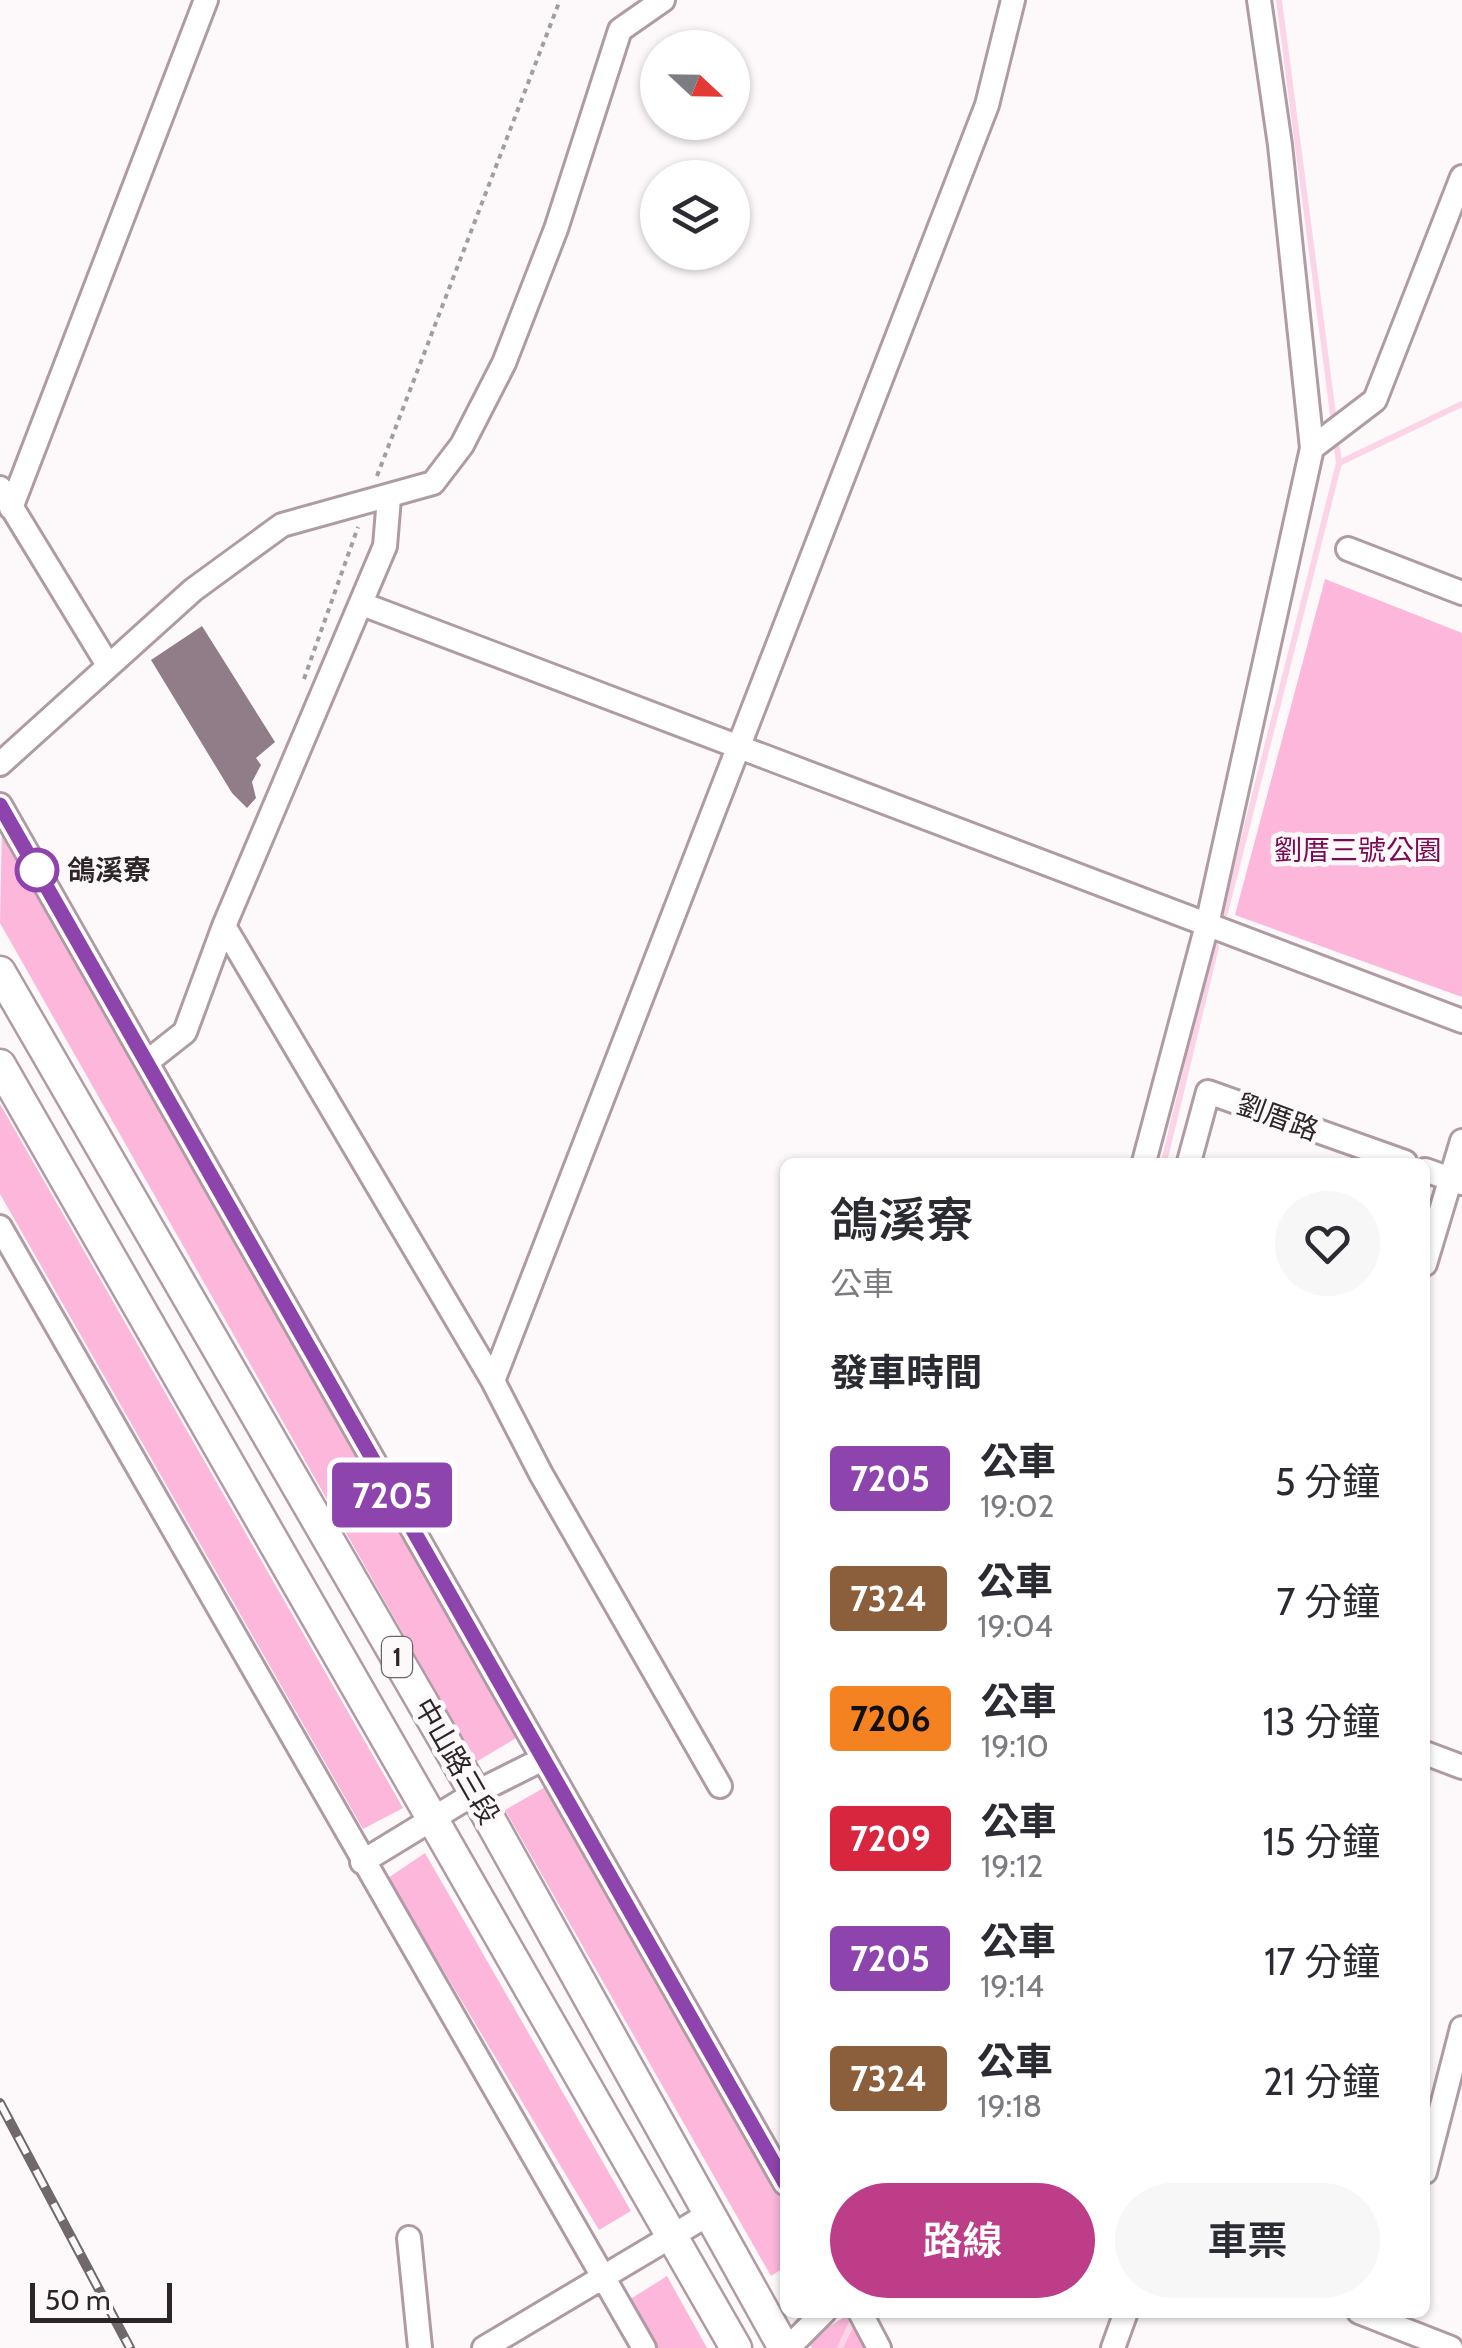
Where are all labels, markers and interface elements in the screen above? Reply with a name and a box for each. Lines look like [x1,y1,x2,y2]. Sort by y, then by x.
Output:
north arrow [640,30,750,140]
map controls [640,30,750,270]
button: layers [640,160,750,270]
park label: 劉厝三號公園 [1274,833,1442,867]
marker: 鴿溪寮 [16,849,58,891]
place label: 鴿溪寮 [67,853,151,887]
street label: 劉厝路 [1233,1087,1323,1147]
text: 鴿溪寮 [830,1191,974,1249]
button: heart [1275,1191,1380,1296]
text: 公車 [830,1264,894,1303]
text: 發車時間 [830,1349,982,1396]
text: 公車 [980,1438,1056,1485]
text: 7205 [850,1457,930,1500]
text: 5 分鐘 [1275,1458,1380,1505]
line badge: 7205 [322,1462,462,1528]
text: 7205 [352,1474,432,1517]
text: 19:02 [980,1486,1054,1525]
text: 公車 [977,1558,1053,1605]
text: 7324 [850,1577,927,1620]
text: 7 分鐘 [1276,1578,1380,1625]
text: 19:04 [977,1606,1053,1645]
road number: 1 [382,1637,412,1677]
text: 公車 [981,1678,1057,1725]
street label: 中山路三段 [407,1692,507,1830]
text: 7206 [850,1697,931,1740]
text: 13 分鐘 [1263,1698,1380,1745]
text: 19:10 [981,1726,1049,1765]
text: 公車 [981,1798,1057,1845]
text: 7209 [850,1817,931,1860]
text: 15 分鐘 [1263,1818,1380,1865]
text: 19:12 [981,1846,1043,1885]
text: 公車 [980,1918,1056,1965]
text: 7205 [850,1937,930,1980]
text: 17 分鐘 [1264,1938,1380,1985]
text: 19:14 [980,1966,1044,2005]
text: 公車 [977,2038,1053,2085]
text: 7324 [850,2057,927,2100]
text: 21 分鐘 [1263,2058,1380,2105]
text: 19:18 [977,2086,1042,2125]
button: 路線 [830,2183,1095,2298]
button: 車票 [1115,2183,1380,2298]
scale bar [30,2278,172,2322]
text: 50 m [45,2283,111,2317]

